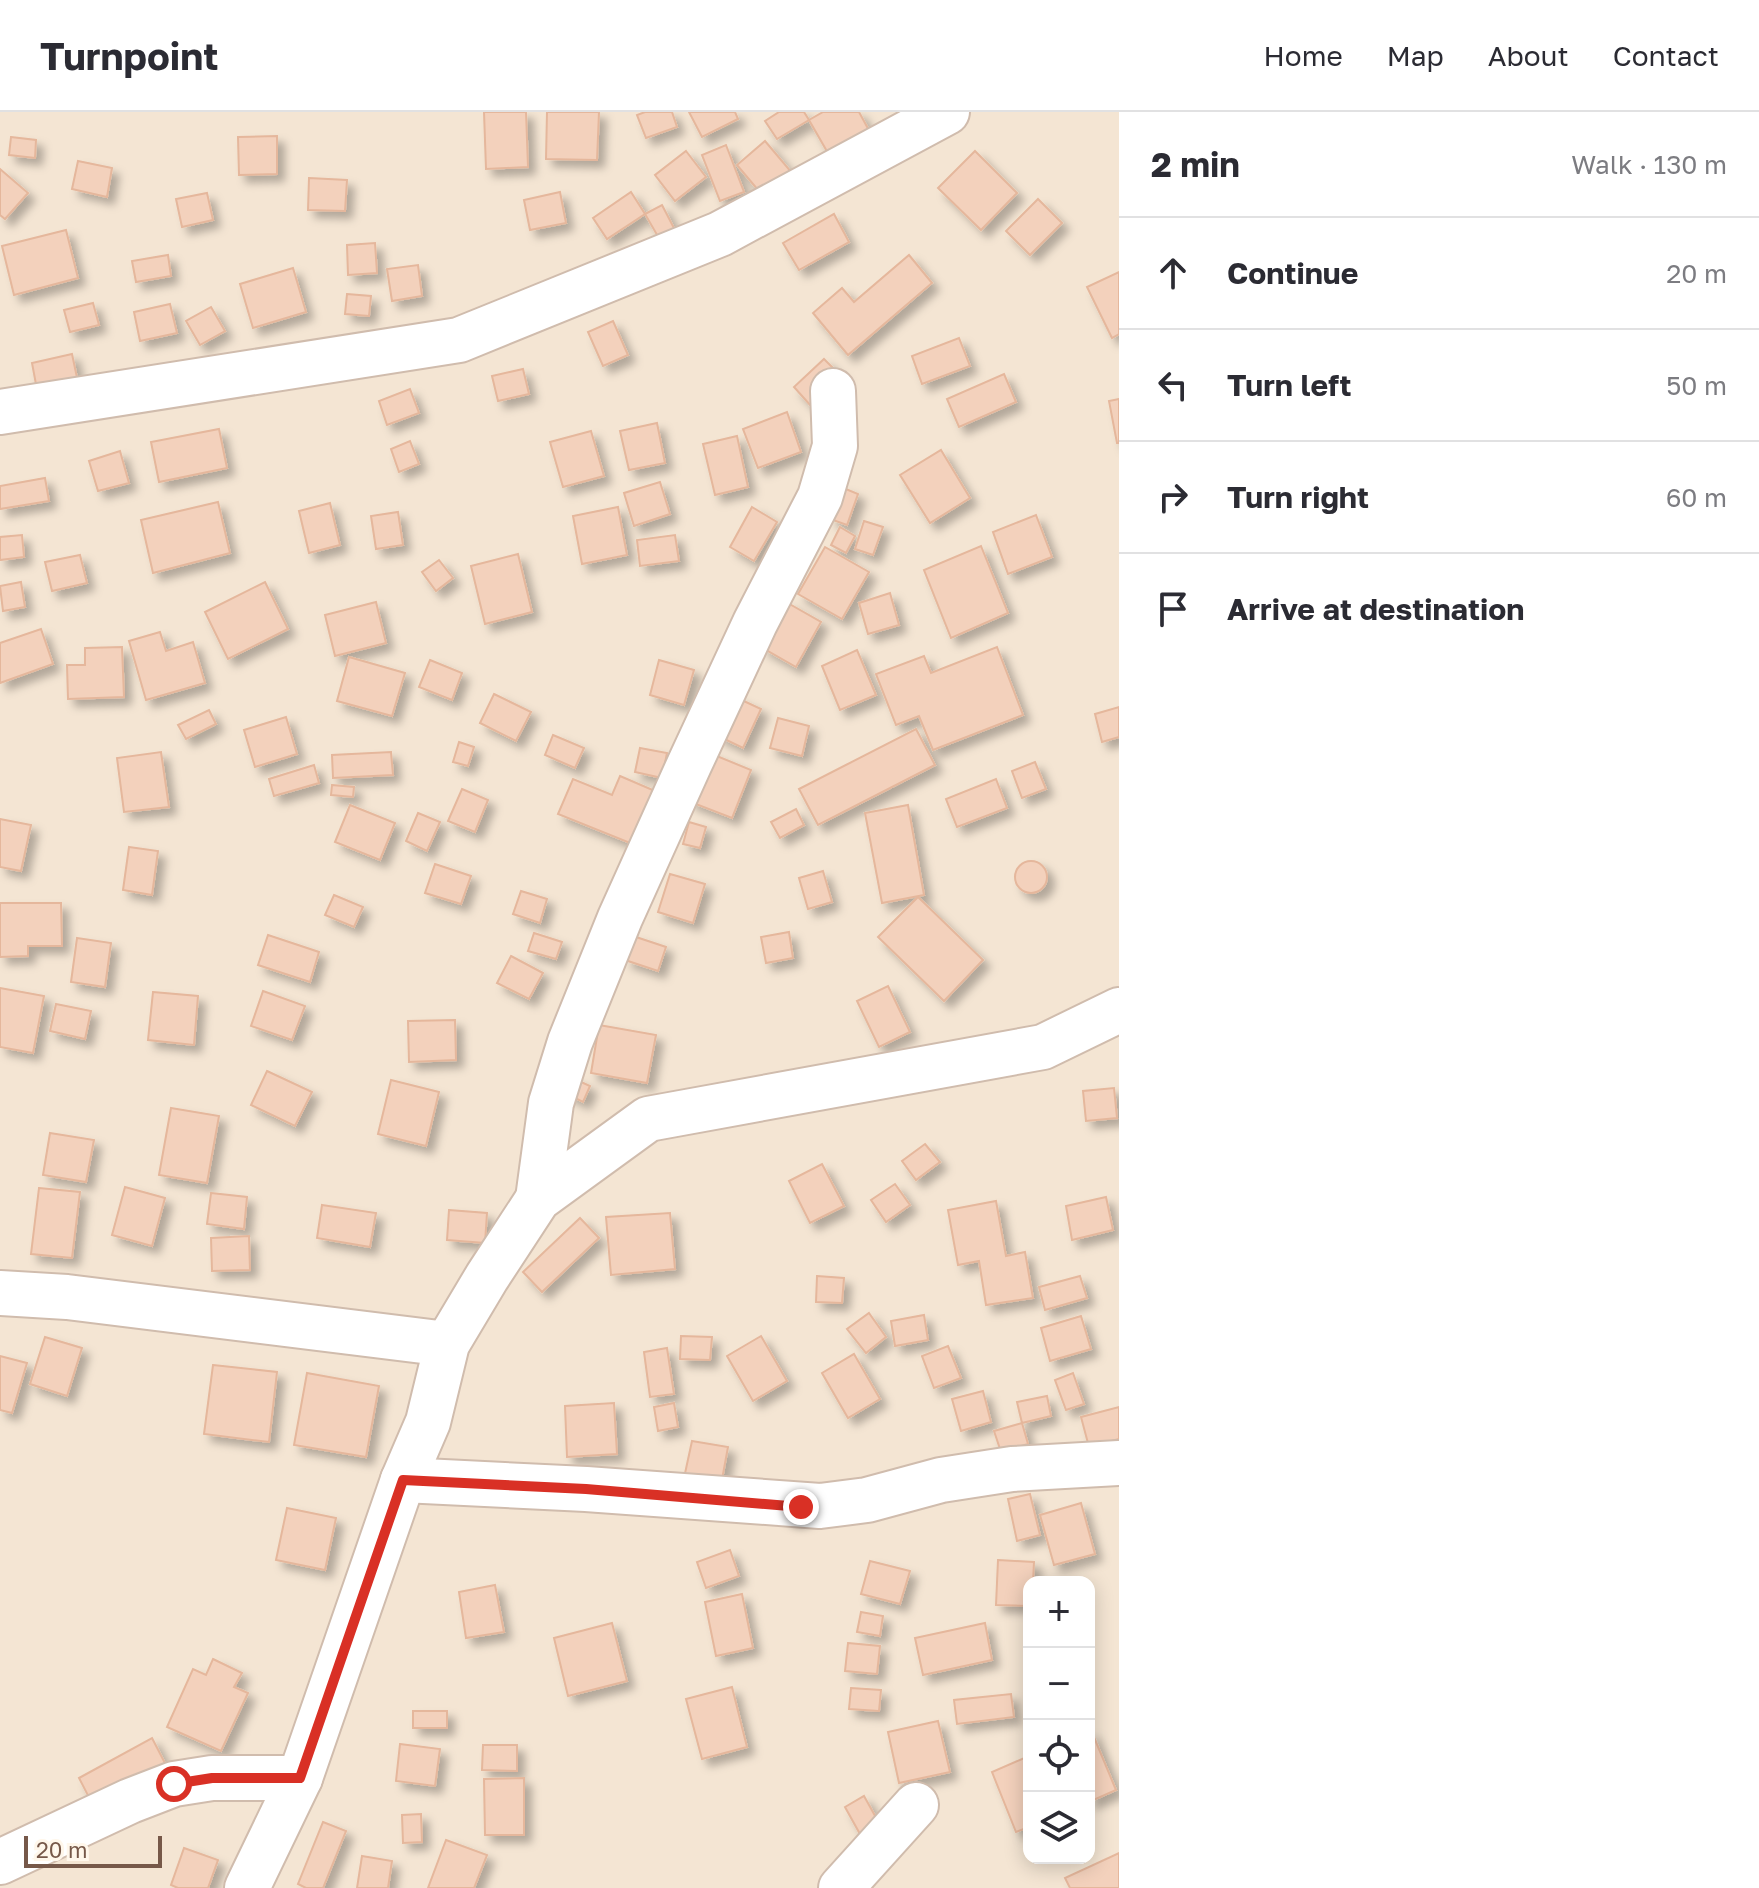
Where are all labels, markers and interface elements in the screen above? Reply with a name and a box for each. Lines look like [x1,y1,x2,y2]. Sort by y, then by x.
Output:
text: Turnpoint [40,33,218,78]
text: Home [1264,39,1343,72]
text: Map [1387,39,1444,72]
text: About [1488,39,1569,72]
text: Contact [1613,39,1719,72]
text: 2 min [1151,144,1240,184]
text: Walk · 130 m [1571,149,1727,180]
icon: ahead [1151,251,1195,295]
text: Continue [1227,255,1358,291]
text: 20 m [1666,258,1727,289]
icon: left [1151,363,1195,407]
text: Turn left [1227,367,1352,403]
text: 50 m [1666,370,1727,401]
icon: right [1151,475,1195,519]
text: Turn right [1227,479,1369,515]
text: 60 m [1666,482,1727,513]
icon: arrive [1151,587,1195,631]
text: Arrive at destination [1227,591,1524,627]
route end [783,1489,819,1525]
map controls [1023,1576,1095,1864]
button: + [1023,1576,1095,1648]
button: − [1023,1648,1095,1720]
button: locate [1023,1720,1095,1792]
route start [156,1766,192,1802]
button: layers [1023,1792,1095,1864]
scale bar [24,1832,162,1868]
text: 20 m [36,1836,87,1863]

